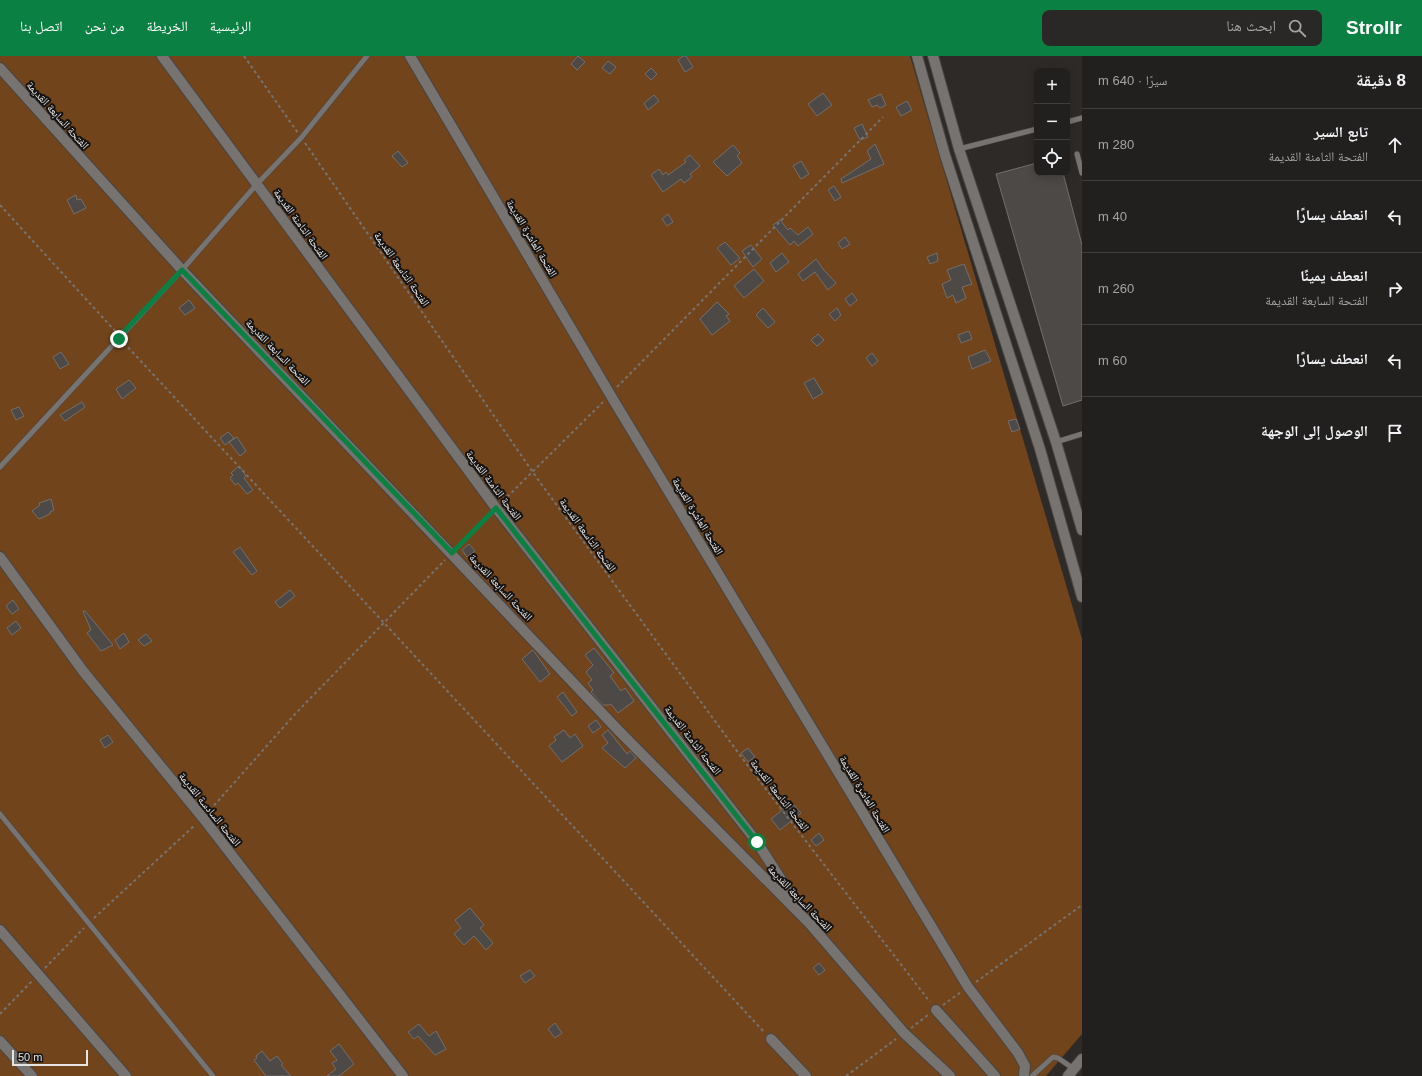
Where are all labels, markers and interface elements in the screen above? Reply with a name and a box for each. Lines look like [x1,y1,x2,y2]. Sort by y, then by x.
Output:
search box [1042,10,1322,46]
text: ابحث هنا [1226,17,1276,34]
icon: search [1286,17,1308,39]
text: Strollr [1346,17,1402,38]
text: اتصل بنا [20,18,63,34]
text: من نحن [85,18,125,34]
text: الخريطة [147,18,188,34]
text: الرئيسية [210,18,251,34]
map controls [1034,68,1070,176]
button: + [1034,68,1070,104]
text: 8 دقيقة [1356,71,1406,90]
text: سيرًا · 640 m [1098,73,1167,88]
street label: الفتحة السابعة القديمة [24,79,92,152]
button: − [1034,104,1070,140]
text: تابع السير [1314,123,1368,140]
icon: ahead [1384,134,1406,156]
text: 280 m [1098,137,1134,152]
button: locate [1034,140,1070,176]
text: الفتحة الثامنة القديمة [1269,149,1368,164]
street label: الفتحة الثامنة القديمة [271,186,331,262]
street label: الفتحة العاشرة القديمة [504,197,560,279]
text: انعطف يسارًا [1296,206,1368,223]
icon: left [1384,206,1406,228]
text: 40 m [1098,209,1127,224]
street label: الفتحة التاسعة القديمة [372,230,432,308]
text: انعطف يمينًا [1300,267,1368,284]
icon: right [1384,278,1406,300]
text: 260 m [1098,281,1134,296]
text: الفتحة السابعة القديمة [1265,293,1368,308]
street label: الفتحة السابعة القديمة [243,317,312,388]
route end [110,330,128,348]
text: انعطف يسارًا [1296,350,1368,367]
icon: left [1384,350,1406,372]
text: 60 m [1098,353,1127,368]
text: الوصول إلى الوجهة [1261,422,1368,439]
icon: arrive [1384,422,1406,444]
street label: الفتحة الثامنة القديمة [464,448,524,522]
street label: الفتحة العاشرة القديمة [670,475,726,557]
street label: الفتحة التاسعة القديمة [557,496,619,574]
street label: الفتحة السابعة القديمة [467,551,535,623]
street label: الفتحة الثامنة القديمة [662,703,724,777]
street label: الفتحة العاشرة القديمة [837,753,893,835]
street label: الفتحة التاسعة القديمة [748,757,812,833]
street label: الفتحة السادسة القديمة [177,770,243,848]
route start [748,833,766,851]
street label: الفتحة السابعة القديمة [765,863,834,934]
scale bar [12,1048,88,1067]
text: 50 m [18,1051,42,1063]

